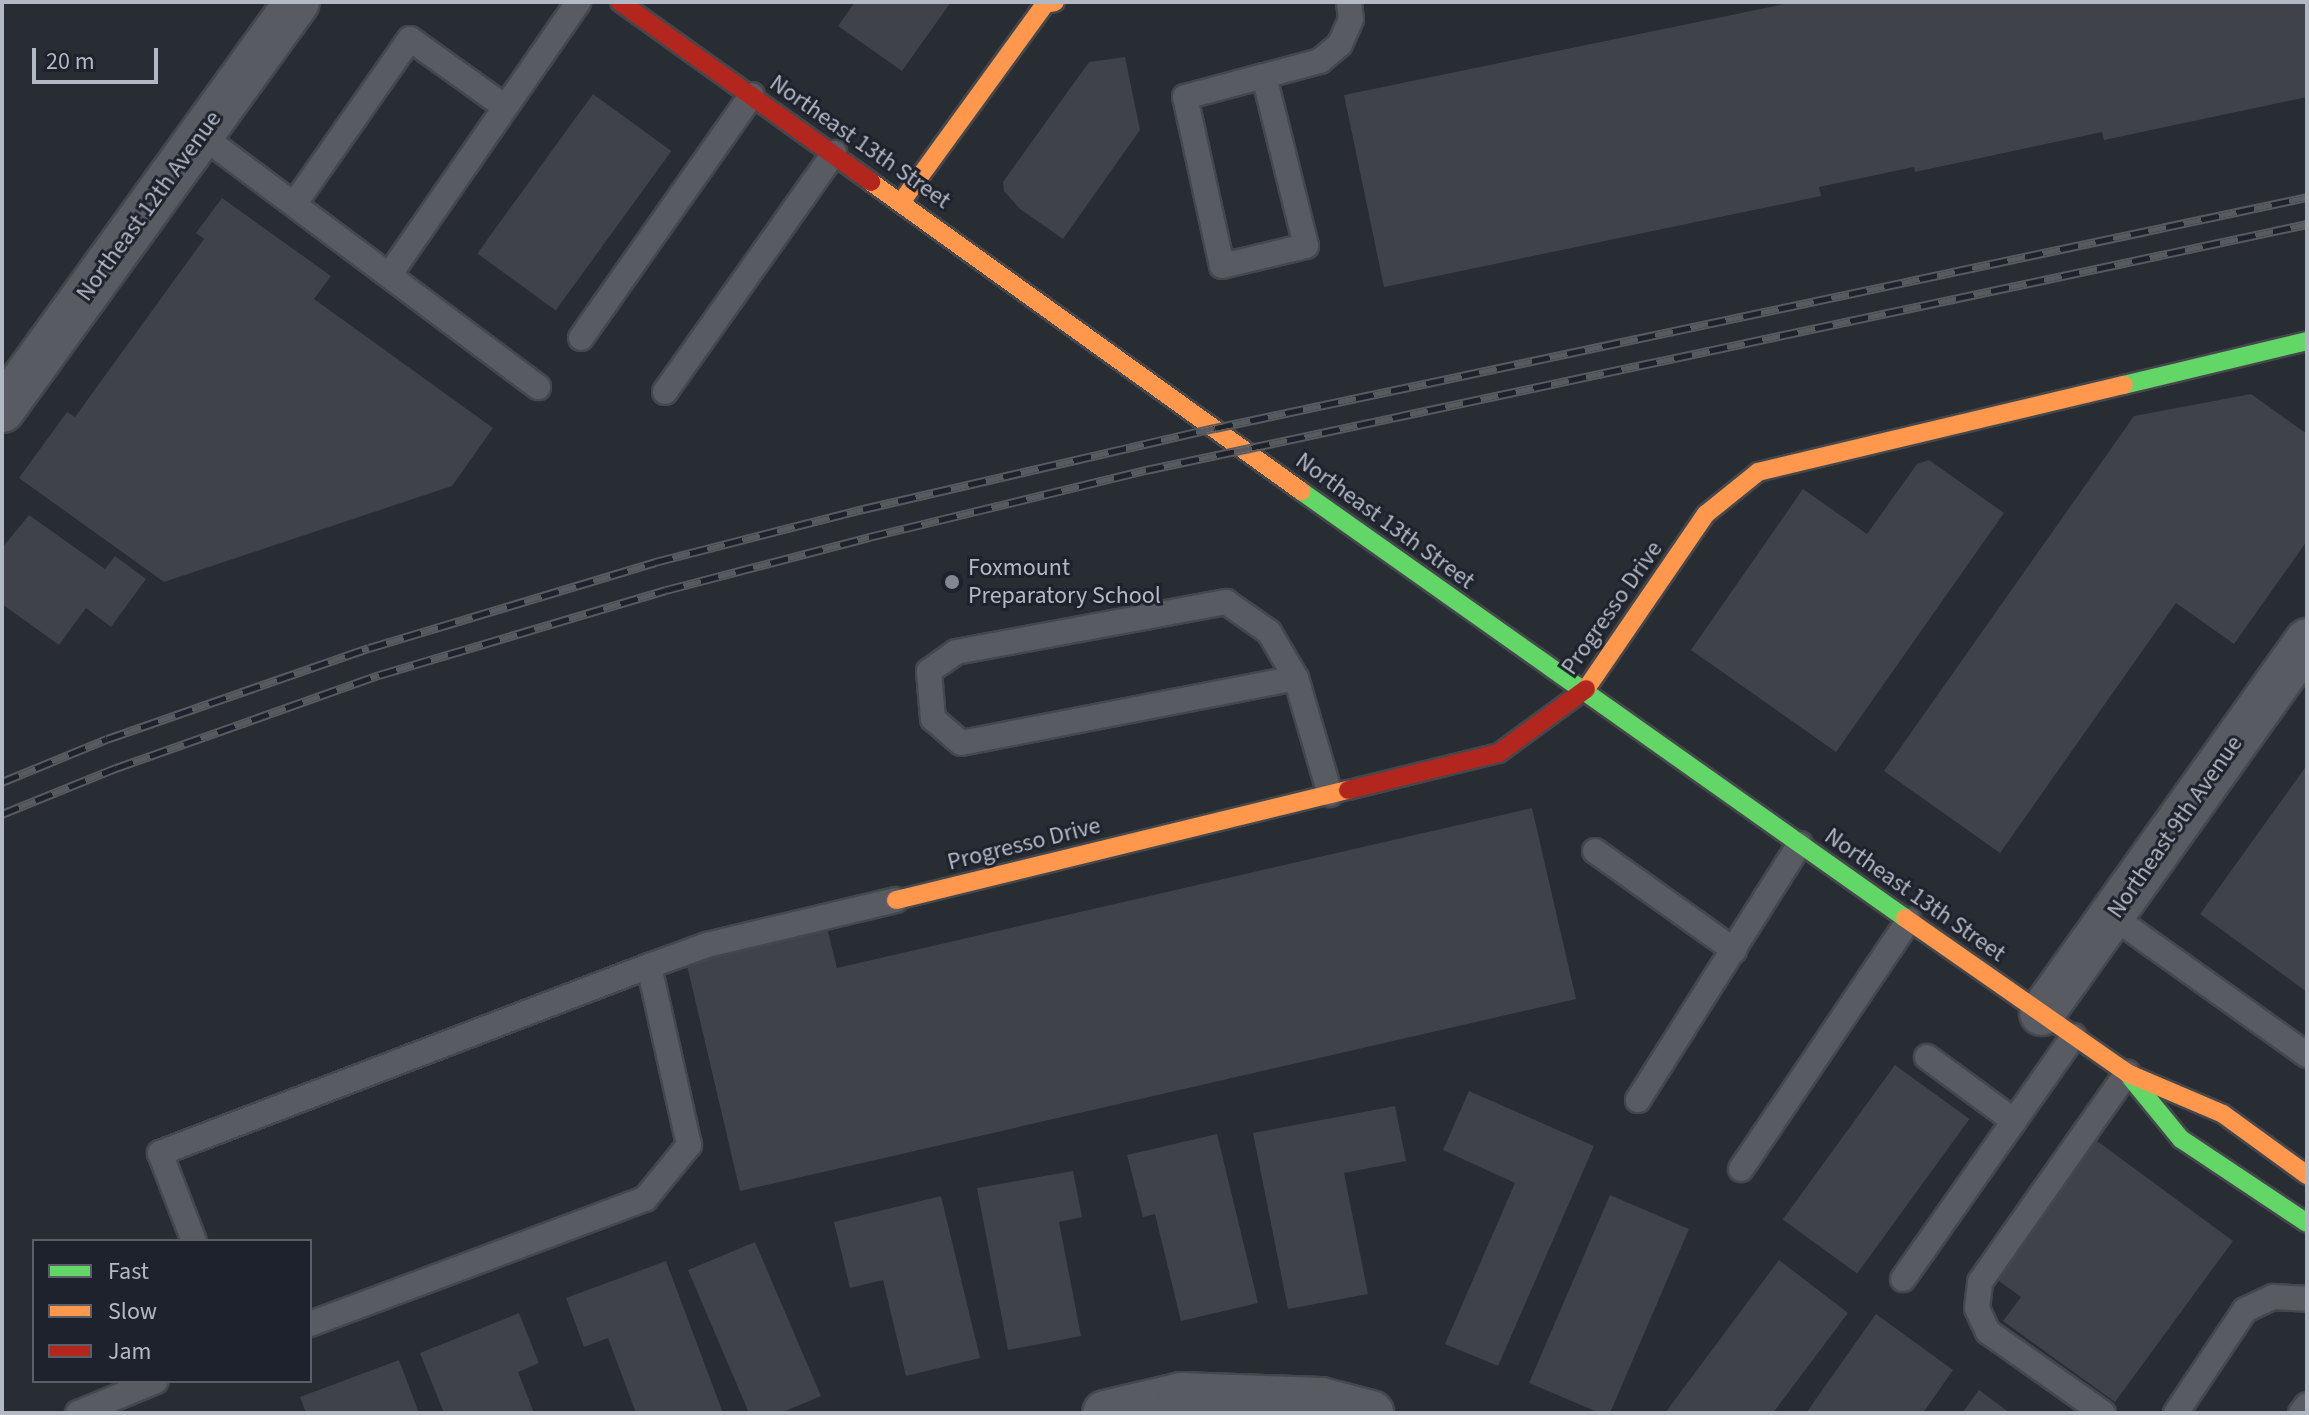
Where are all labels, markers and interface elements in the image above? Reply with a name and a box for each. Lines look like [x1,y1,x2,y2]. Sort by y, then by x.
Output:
scale bar [36,32,162,82]
text: 20 m [46,44,95,79]
street label: Northeast 13th Street [764,69,956,215]
street label: Northeast 12th Avenue [70,105,228,307]
street label: Northeast 13th Street [1290,446,1480,596]
street label: Progresso Drive [1555,536,1669,680]
place label: Foxmount Preparatory School [968,554,1161,610]
marker: Foxmount Preparatory School [943,573,961,591]
street label: Northeast 9th Avenue [2101,730,2249,924]
street label: Progresso Drive [944,811,1104,877]
street label: Northeast 13th Street [1819,822,2011,968]
legend [32,1239,312,1383]
text: Fast [108,1254,149,1289]
text: Slow [108,1294,157,1329]
text: Jam [108,1334,152,1369]

